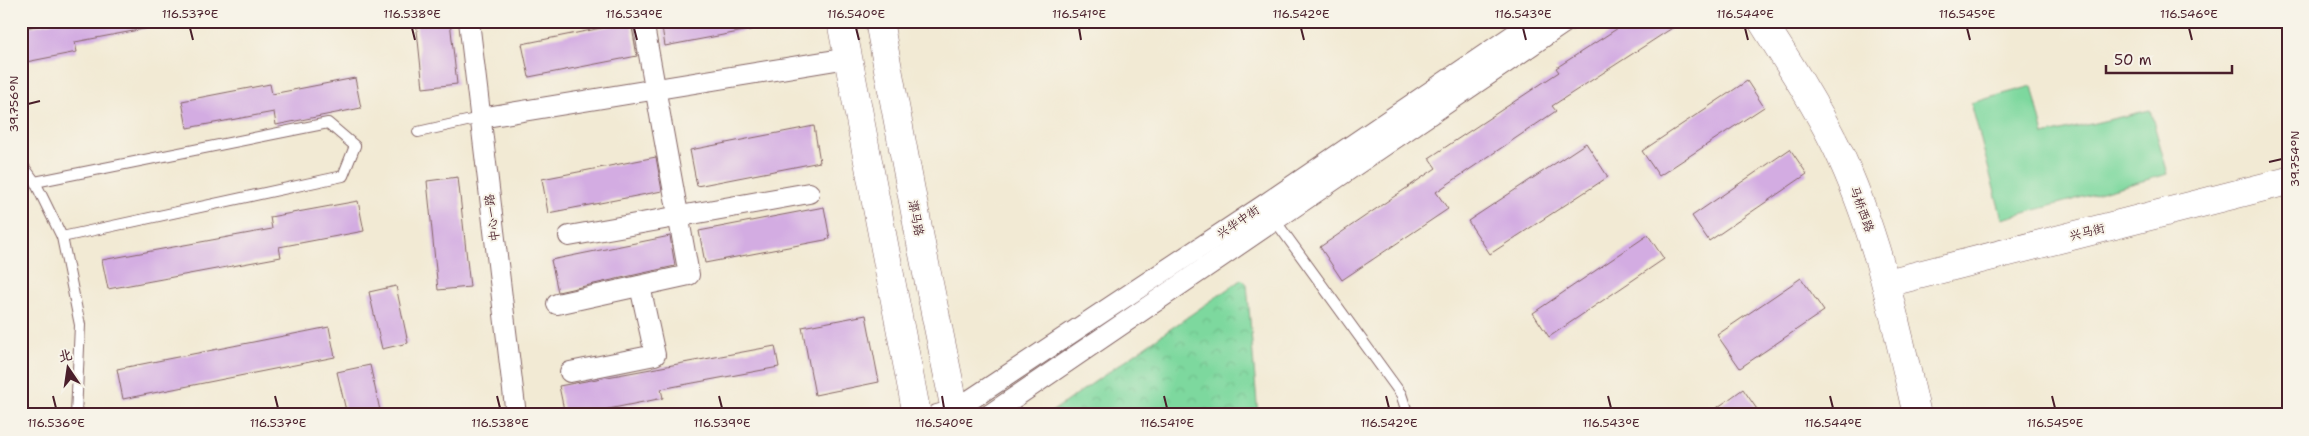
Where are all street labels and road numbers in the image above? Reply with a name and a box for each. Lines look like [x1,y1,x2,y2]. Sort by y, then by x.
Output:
street label: 马桥西路 [1846,184,1878,234]
street label: 中心一路 [481,193,503,243]
street label: 漷马路 [905,199,927,237]
street label: 兴华中街 [1214,202,1262,242]
street label: 兴马街 [2068,220,2106,244]

